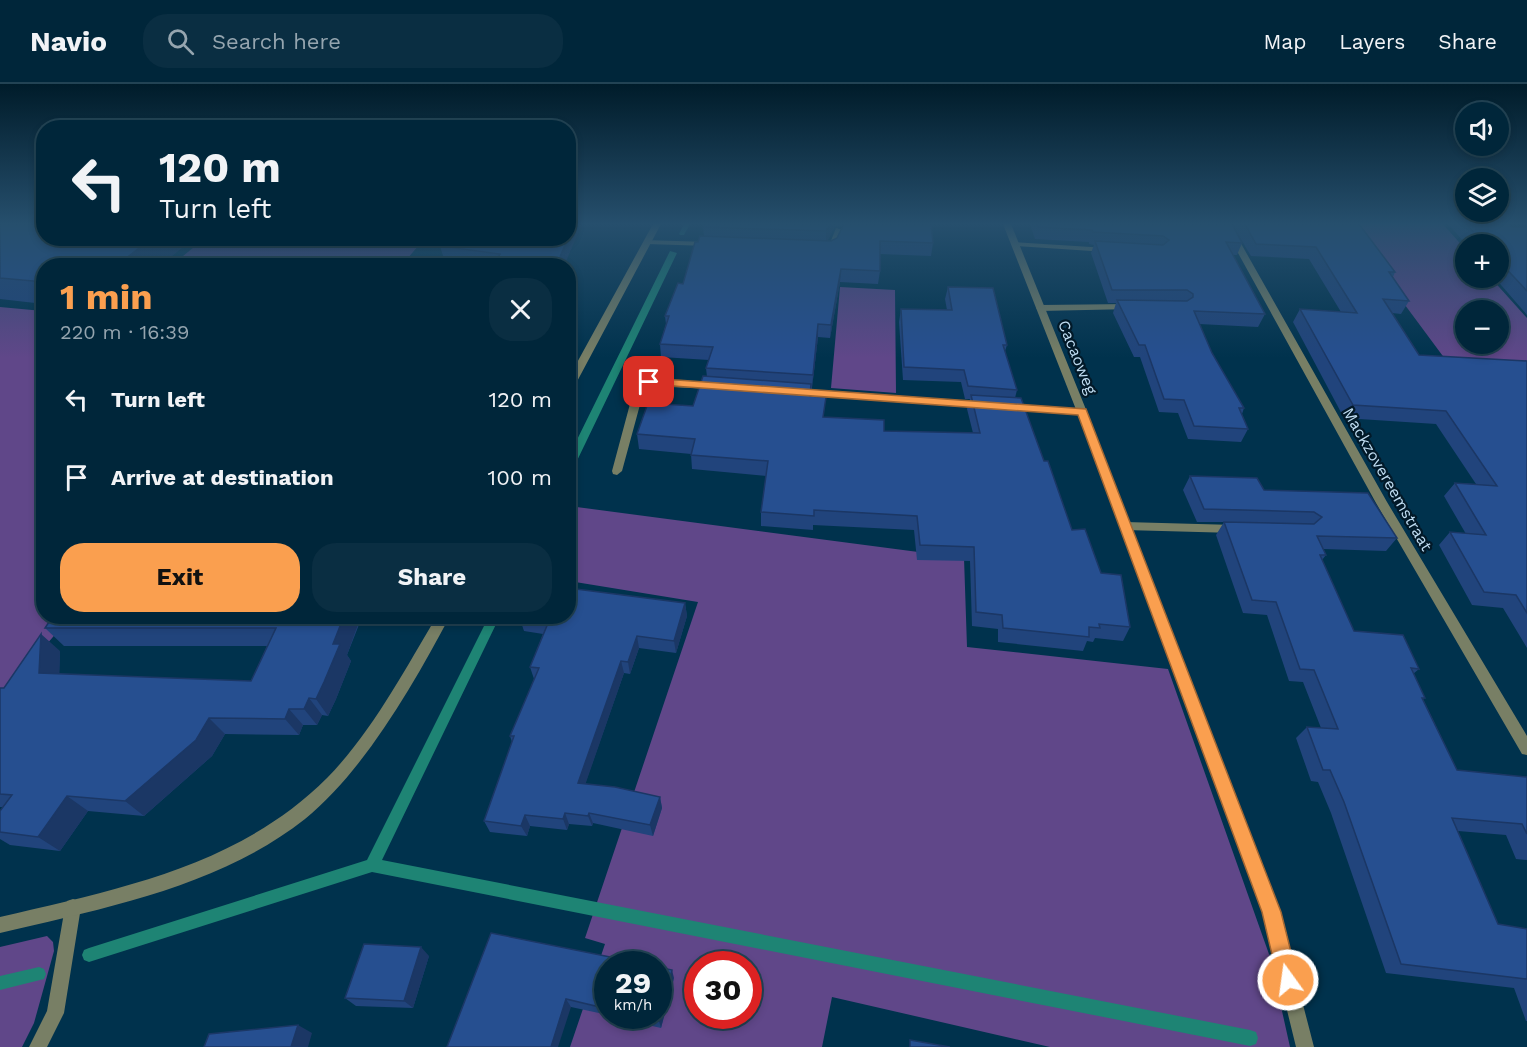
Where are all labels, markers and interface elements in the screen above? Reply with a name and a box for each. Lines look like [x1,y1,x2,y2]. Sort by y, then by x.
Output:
search box [143,14,563,68]
text: Navio [30,25,107,58]
icon: search [164,25,197,58]
text: Search here [212,29,341,54]
text: Map [1263,29,1306,54]
text: Layers [1339,29,1405,54]
text: Share [1438,29,1497,54]
map controls [1455,102,1509,354]
button: sound [1455,102,1509,156]
text: 120 m [159,143,281,192]
icon: left [60,144,138,222]
button: layers [1455,168,1509,222]
text: Turn left [159,193,271,225]
button: + [1455,234,1509,288]
text: 1 min [60,276,152,318]
button: close [489,278,552,341]
button: − [1455,300,1509,354]
street label: Cacaoweg [1054,317,1101,397]
text: 220 m · 16:39 [60,320,189,344]
pin [623,356,674,407]
icon: arrive [632,365,665,398]
icon: left [60,383,93,416]
text: Turn left [111,387,205,412]
text: 120 m [488,387,552,412]
street label: Mackzovereemstraat [1339,404,1436,554]
icon: arrive [60,461,93,494]
text: Arrive at destination [111,465,334,490]
text: 100 m [488,465,552,490]
button: Exit [60,543,300,612]
button: Share [312,543,552,612]
position arrow [1256,948,1320,1012]
speed limit sign: 30 [684,951,762,1029]
text: 29 [615,965,651,1000]
text: km/h [614,996,652,1014]

